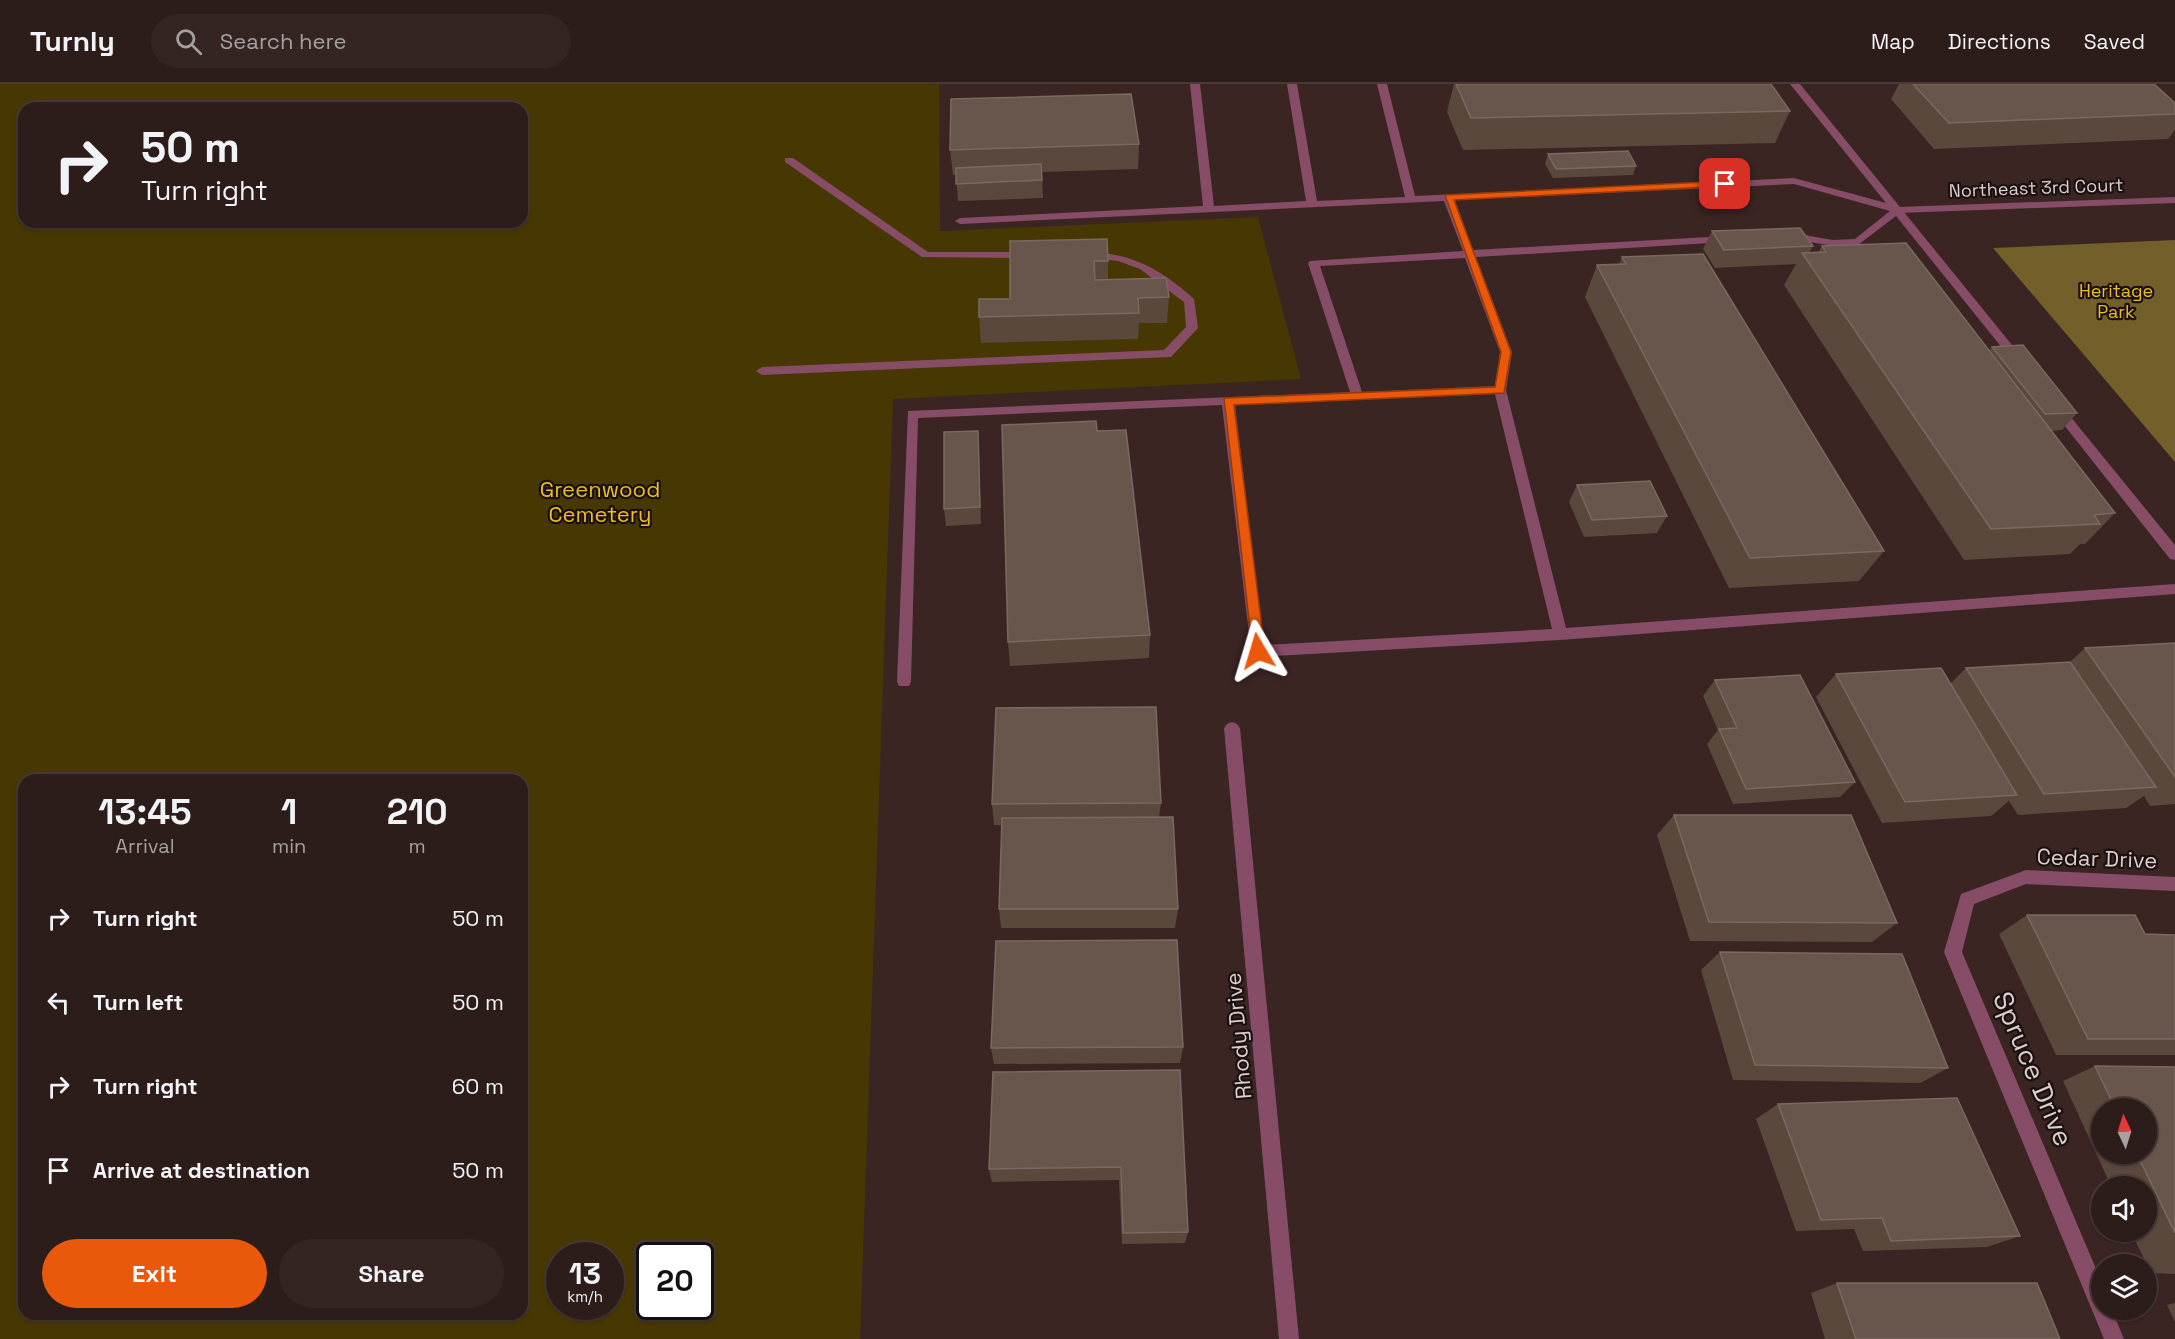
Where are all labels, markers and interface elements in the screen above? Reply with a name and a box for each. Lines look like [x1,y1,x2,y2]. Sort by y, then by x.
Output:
search box [151,14,571,68]
text: Turnly [30,23,115,59]
icon: search [172,25,205,58]
text: Search here [220,27,347,55]
text: Map [1871,28,1915,55]
text: Directions [1948,28,2051,55]
text: Saved [2084,28,2145,55]
text: 50 m [141,121,240,174]
icon: right [42,126,120,204]
pin [1699,158,1750,209]
icon: arrive [1708,167,1741,200]
text: Turn right [141,173,268,208]
street label: Northeast 3rd Court [1948,173,2124,202]
park label: Heritage Park [2079,279,2153,323]
park label: Greenwood Cemetery [540,475,660,528]
position arrow [1226,619,1290,683]
text: 13:45 [98,789,192,835]
text: 1 [281,789,297,835]
text: 210 [387,789,448,835]
text: Arrival [115,833,175,859]
text: min [272,833,306,859]
text: m [409,833,426,859]
street label: Cedar Drive [2036,842,2158,874]
icon: right [42,902,75,935]
text: Turn right [93,904,198,932]
text: 50 m [452,904,504,932]
street label: Rhody Drive [1219,972,1257,1100]
icon: left [42,986,75,1019]
street label: Spruce Drive [1985,986,2082,1151]
text: Turn left [93,988,183,1016]
text: 50 m [452,988,504,1016]
icon: right [42,1070,75,1103]
text: Turn right [93,1072,198,1100]
text: 60 m [452,1072,504,1100]
north arrow [2091,1098,2157,1164]
map controls [2091,1098,2157,1320]
icon: arrive [42,1154,75,1187]
text: Arrive at destination [93,1156,310,1184]
text: 50 m [452,1156,504,1184]
button: sound [2091,1176,2157,1242]
button: Exit [42,1239,267,1308]
button: Share [279,1239,504,1308]
speed limit sign: 20 [636,1242,714,1320]
text: 13 [569,1254,601,1293]
button: layers [2091,1254,2157,1320]
text: km/h [567,1287,603,1306]

